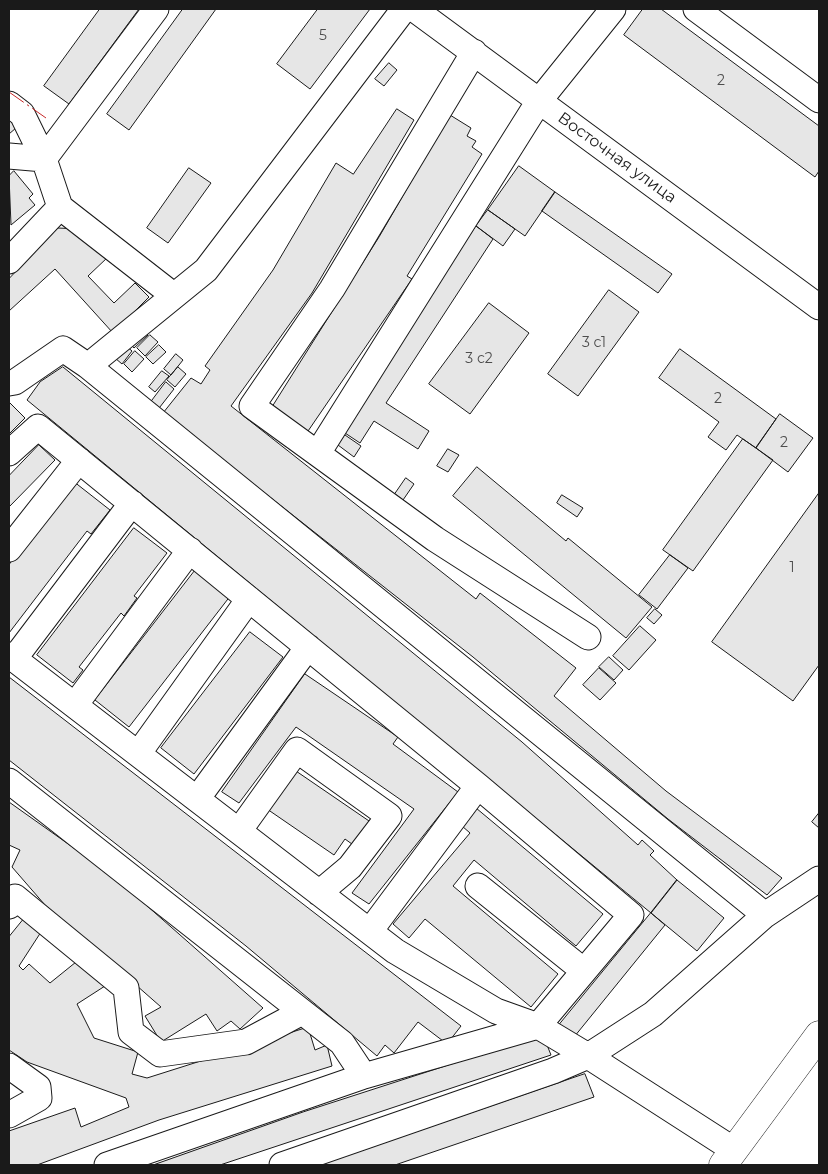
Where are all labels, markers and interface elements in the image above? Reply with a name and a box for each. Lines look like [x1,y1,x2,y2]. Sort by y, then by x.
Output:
house number: 5 [319,28,327,44]
house number: 2 [717,73,725,89]
street label: Восточная улица [554,109,680,207]
house number: 3 с1 [582,335,606,351]
house number: 3 с2 [465,351,493,367]
house number: 2 [714,391,722,407]
house number: 2 [780,435,788,451]
house number: 1 [789,560,795,576]

